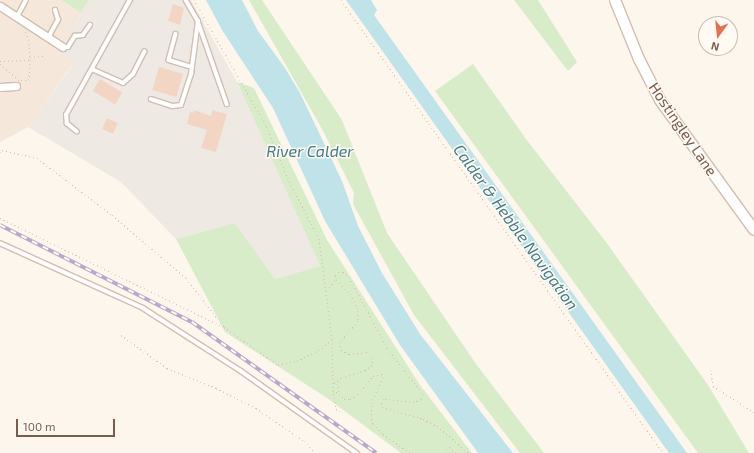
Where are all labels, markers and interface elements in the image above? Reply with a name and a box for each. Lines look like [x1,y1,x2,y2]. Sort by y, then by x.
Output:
north arrow [698,16,738,56]
text: N [710,40,721,54]
street label: Hostingley Lane [645,79,721,179]
water label: Calder & Hebble Navigation [449,140,583,314]
water label: River Calder [266,141,354,161]
scale bar [18,411,117,437]
text: 100 m [23,419,55,433]

